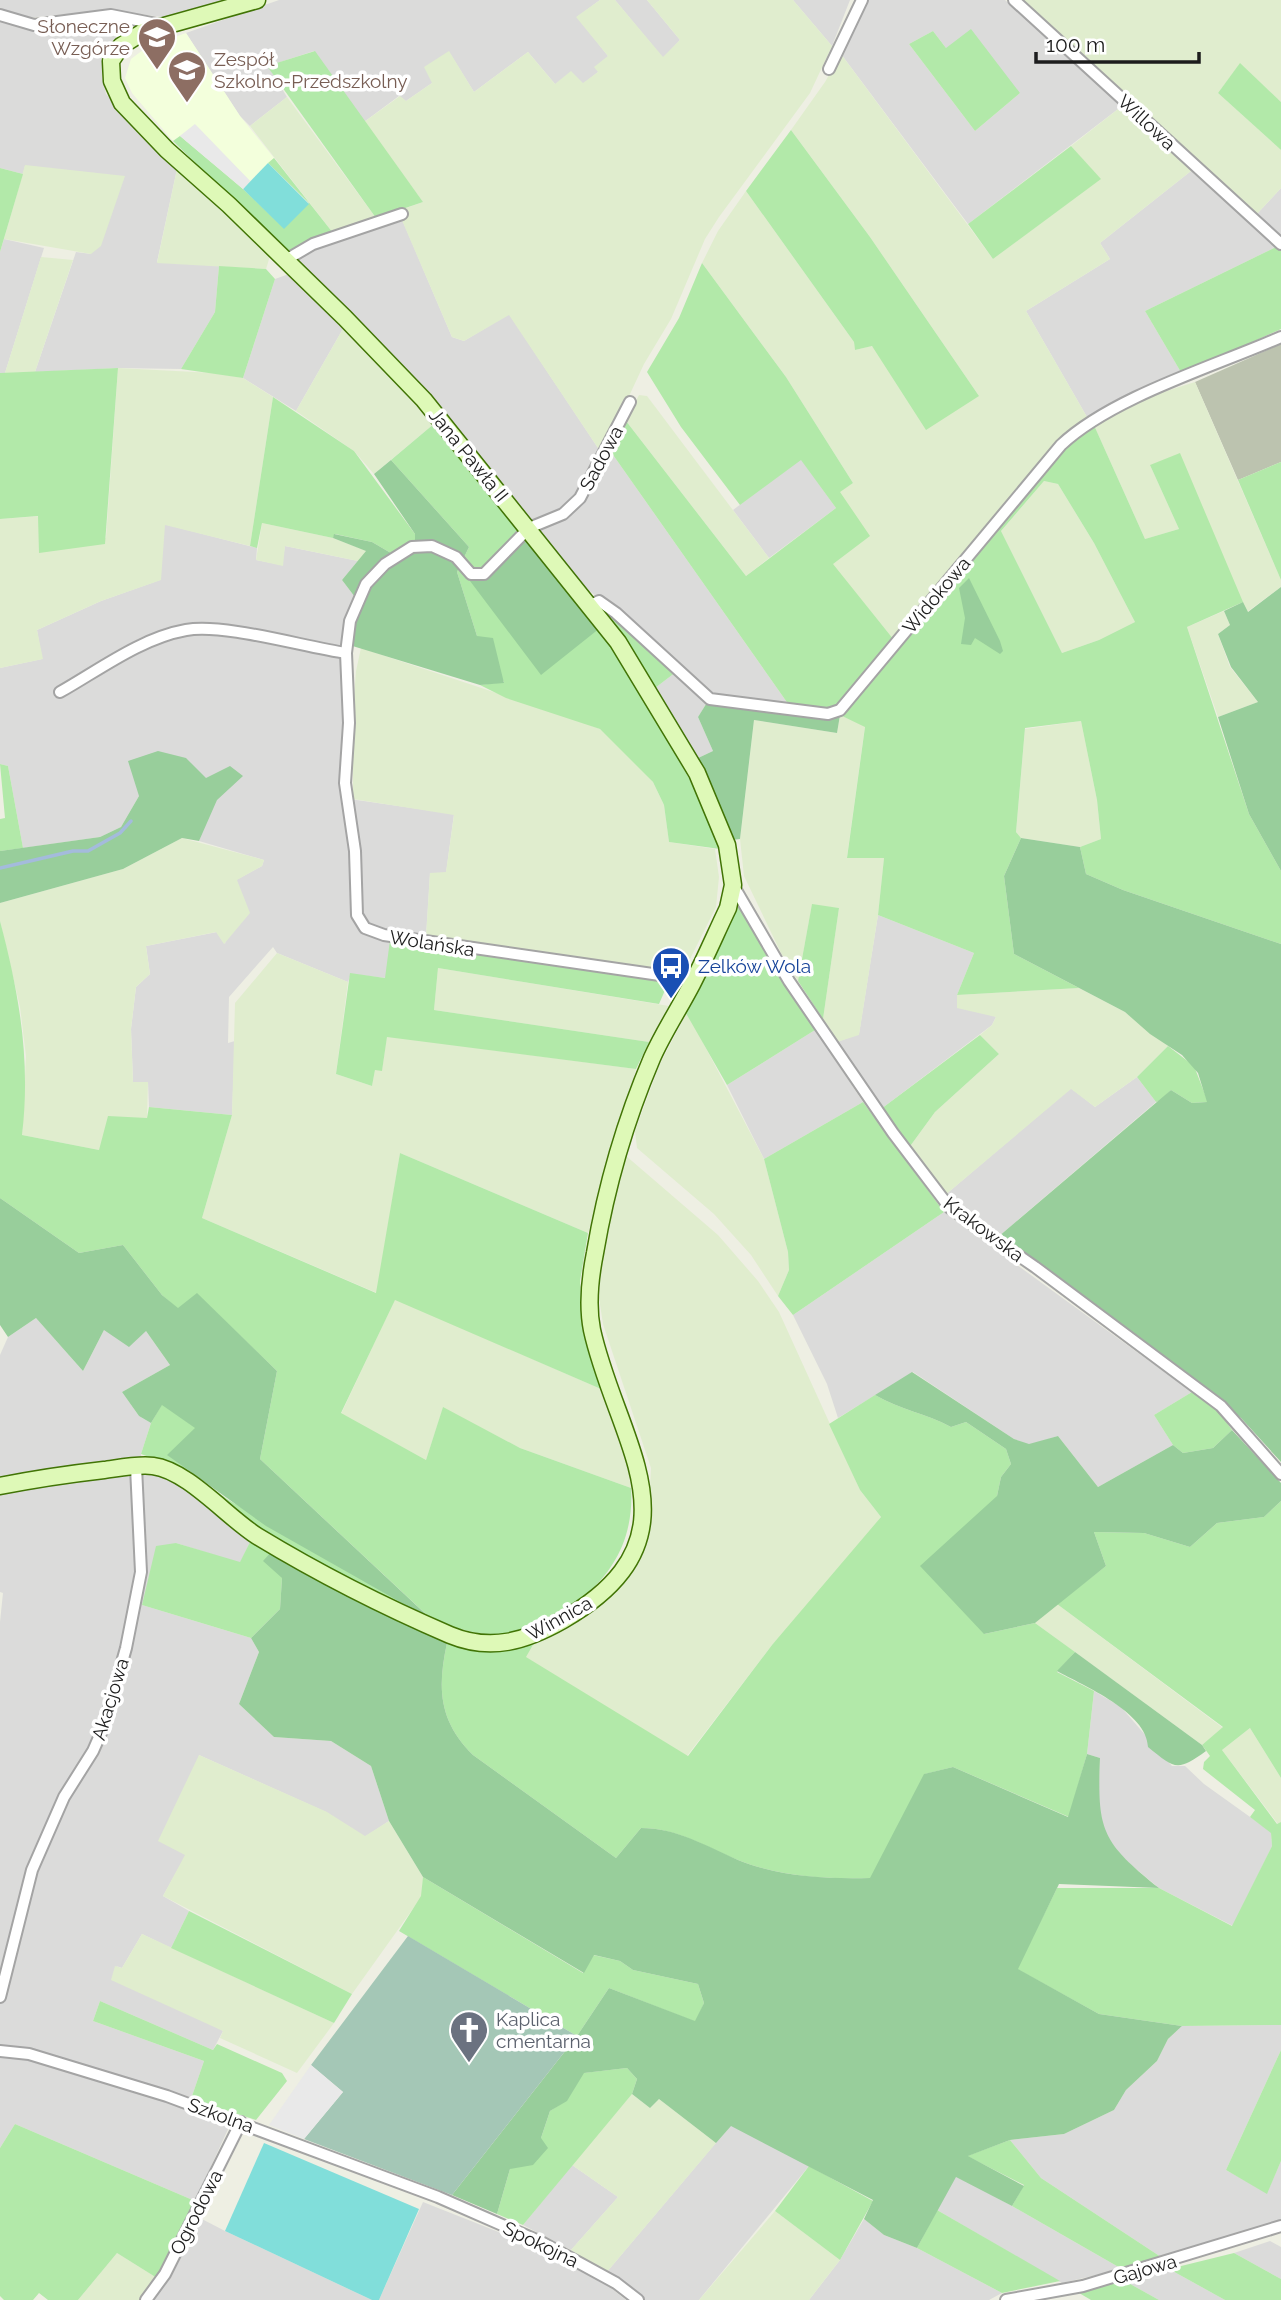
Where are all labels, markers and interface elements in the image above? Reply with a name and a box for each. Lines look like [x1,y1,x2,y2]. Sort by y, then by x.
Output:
place label: Słoneczne Wzgórze [37,15,130,59]
school or university icon: Słoneczne Wzgórze [136,16,178,71]
scale bar [1036,21,1199,65]
text: 100 m [1046,32,1105,57]
place label: Zespół Szkolno-Przedszkolny [214,48,408,92]
school or university icon: Zespół Szkolno-Przedszkolny [166,49,208,104]
street label: Willowa [1114,90,1180,154]
street label: Jana Pawła II [425,404,513,506]
street label: Sadowa [575,422,627,494]
street label: Widokowa [898,552,974,638]
street label: Wolańska [388,925,476,961]
bus stop icon: Zelków Wola [650,945,692,1000]
place label: Zelków Wola [698,955,811,977]
street label: Krakowska [940,1192,1028,1266]
street label: Winnica [523,1591,595,1645]
street label: Akacjowa [87,1655,133,1743]
place label: Kaplica cmentarna [496,2008,591,2052]
church icon: Kaplica cmentarna [448,2009,490,2064]
street label: Szkolna [185,2093,257,2137]
street label: Ogrodowa [165,2166,227,2258]
street label: Spokojna [500,2216,582,2272]
street label: Gajowa [1111,2250,1179,2288]

